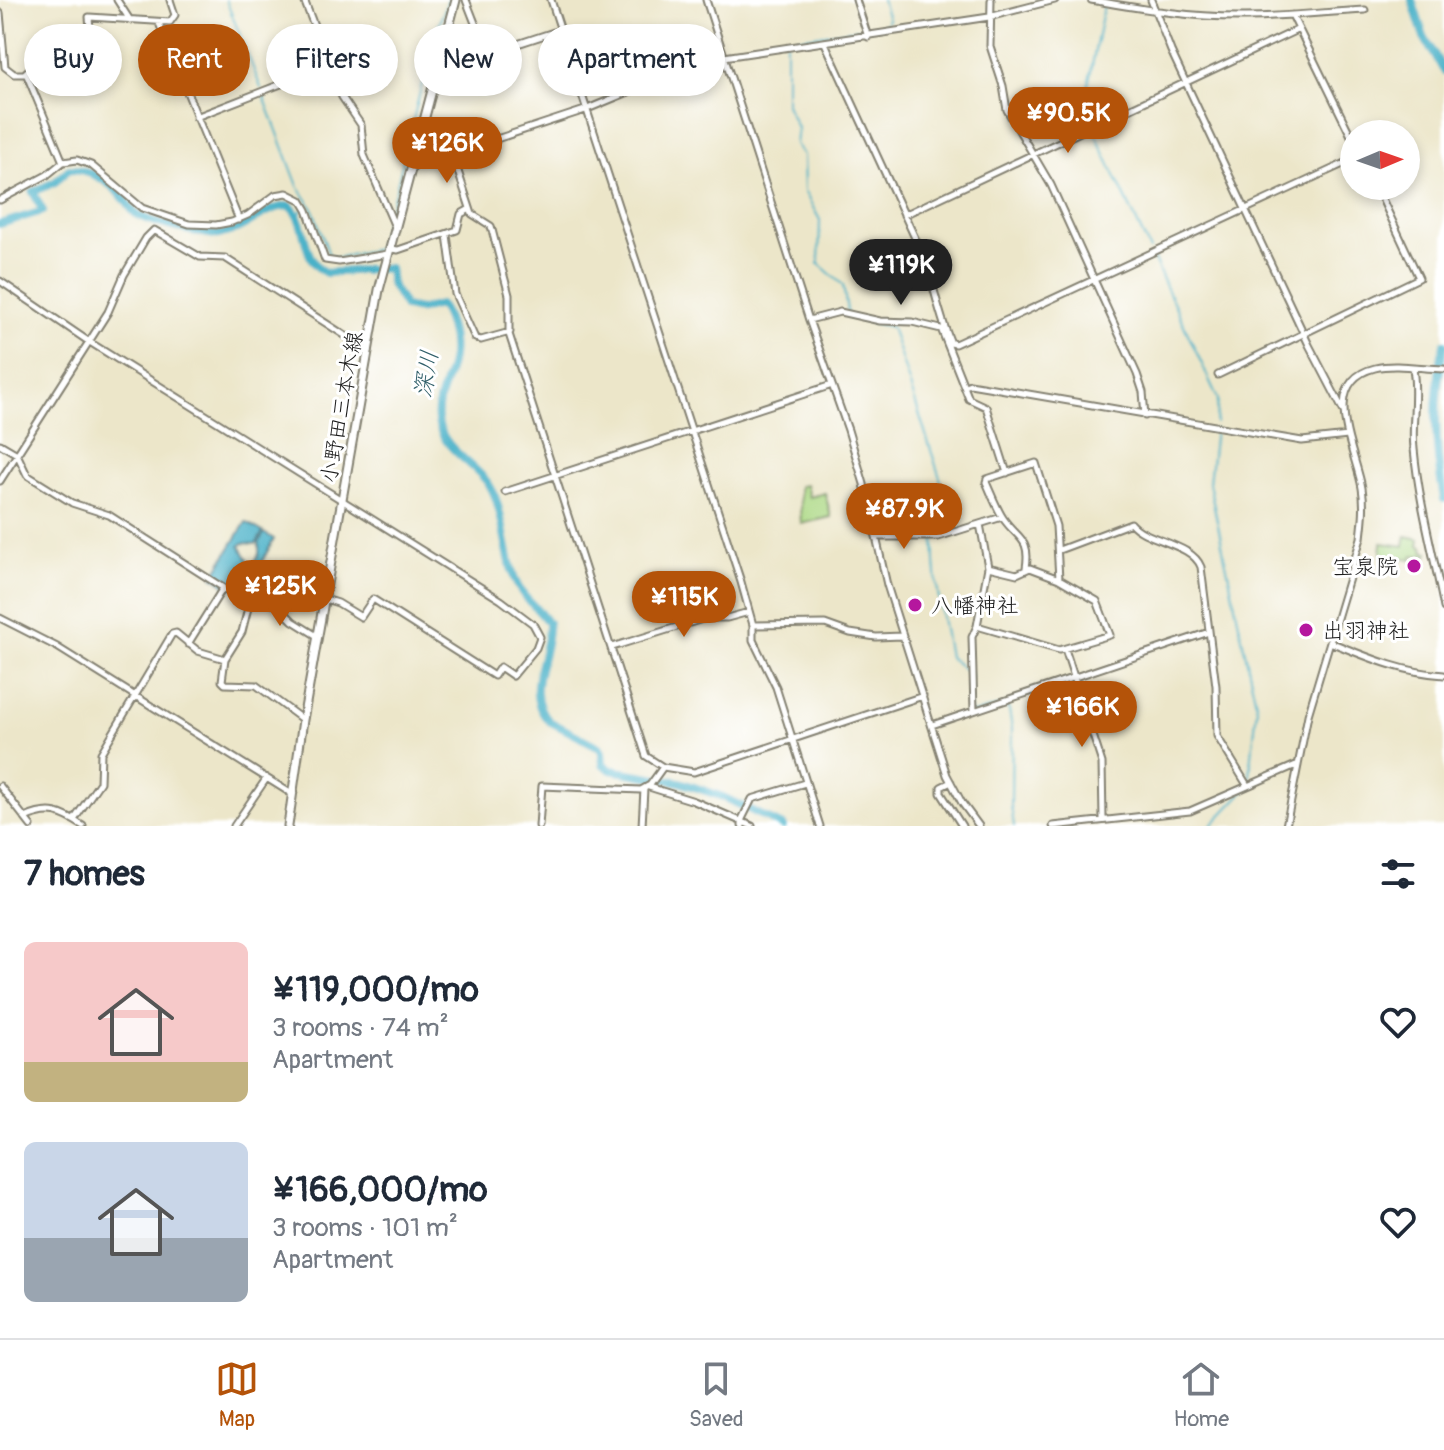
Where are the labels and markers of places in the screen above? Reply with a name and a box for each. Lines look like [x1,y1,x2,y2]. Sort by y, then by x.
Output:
pin: ¥90.5K [1003,87,1133,155]
pin: ¥126K [391,117,503,185]
pin: ¥119K [845,239,957,307]
pin: ¥87.9K [839,483,969,551]
place label: 宝泉院 [1332,553,1398,581]
marker: 宝泉院 [1405,557,1423,575]
pin: ¥125K [224,560,336,628]
pin: ¥115K [628,571,740,639]
place label: 八幡神社 [931,592,1019,620]
marker: 八幡神社 [906,596,924,614]
place label: 出羽神社 [1322,617,1410,645]
marker: 出羽神社 [1297,621,1315,639]
pin: ¥166K [1026,681,1138,749]

